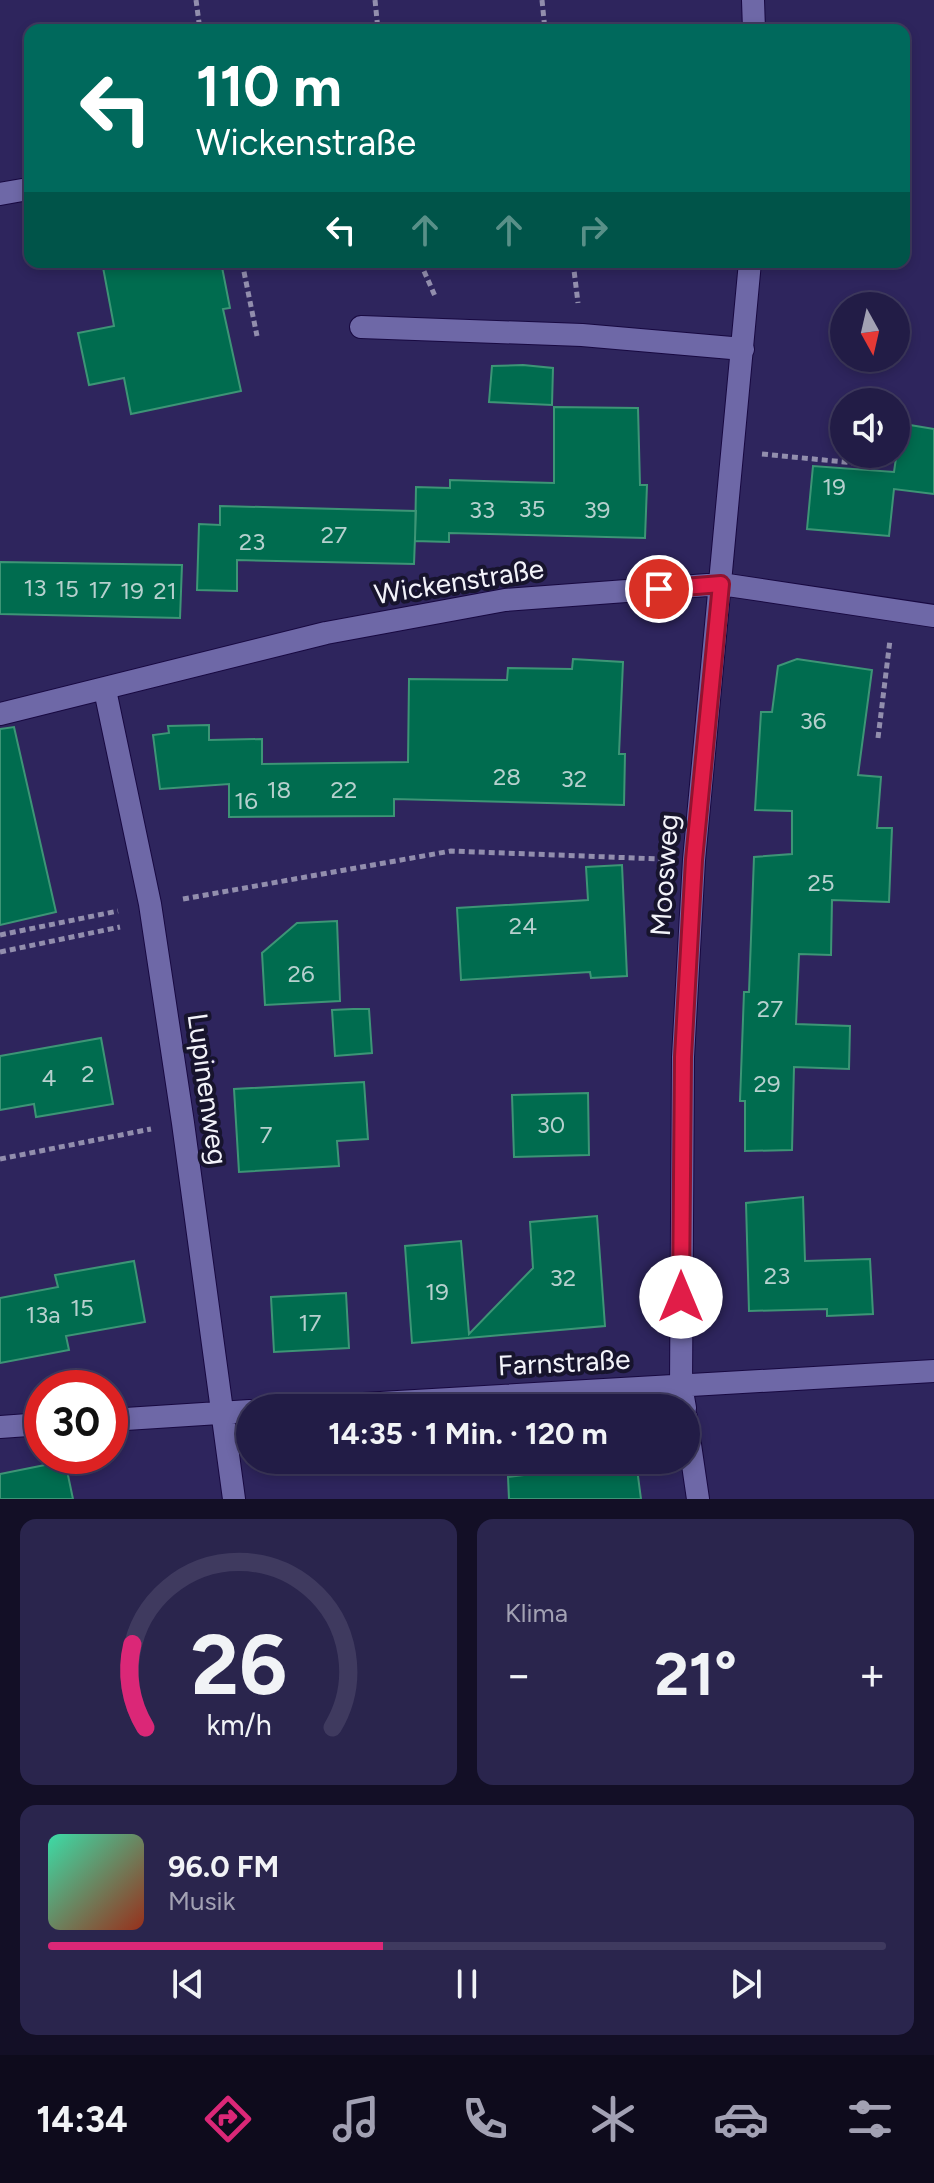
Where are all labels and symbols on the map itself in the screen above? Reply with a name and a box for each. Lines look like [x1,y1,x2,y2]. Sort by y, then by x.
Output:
north arrow [830,292,910,372]
house number: 19 [822,472,846,501]
house number: 35 [519,494,545,523]
house number: 33 [469,495,495,524]
house number: 39 [584,495,610,524]
house number: 27 [321,520,347,549]
house number: 23 [239,527,265,556]
street label: Wickenstraße [372,551,546,611]
pin [625,555,693,623]
house number: 13 [24,573,46,602]
house number: 15 [55,574,79,603]
house number: 17 [89,575,112,604]
house number: 19 [120,576,144,605]
house number: 21 [153,576,177,605]
house number: 36 [800,706,826,735]
house number: 28 [493,762,521,791]
house number: 32 [561,764,587,793]
house number: 18 [267,775,291,804]
house number: 22 [331,775,357,804]
house number: 16 [234,786,258,815]
street label: Moosweg [643,813,685,937]
house number: 25 [807,868,835,897]
house number: 24 [509,911,537,940]
house number: 26 [288,959,315,988]
house number: 27 [757,994,783,1023]
street label: Lupinenweg [181,1011,235,1167]
house number: 2 [81,1059,95,1088]
house number: 4 [42,1063,57,1092]
house number: 29 [754,1069,781,1098]
house number: 30 [537,1110,565,1139]
house number: 7 [260,1120,273,1149]
position arrow [639,1255,723,1339]
house number: 23 [764,1261,790,1290]
house number: 32 [550,1263,576,1292]
house number: 19 [425,1277,449,1306]
house number: 15 [70,1293,94,1322]
house number: 13a [25,1300,61,1329]
house number: 17 [299,1308,322,1337]
street label: Farnstraße [497,1342,631,1382]
speed limit sign: 30 [24,1370,128,1474]

